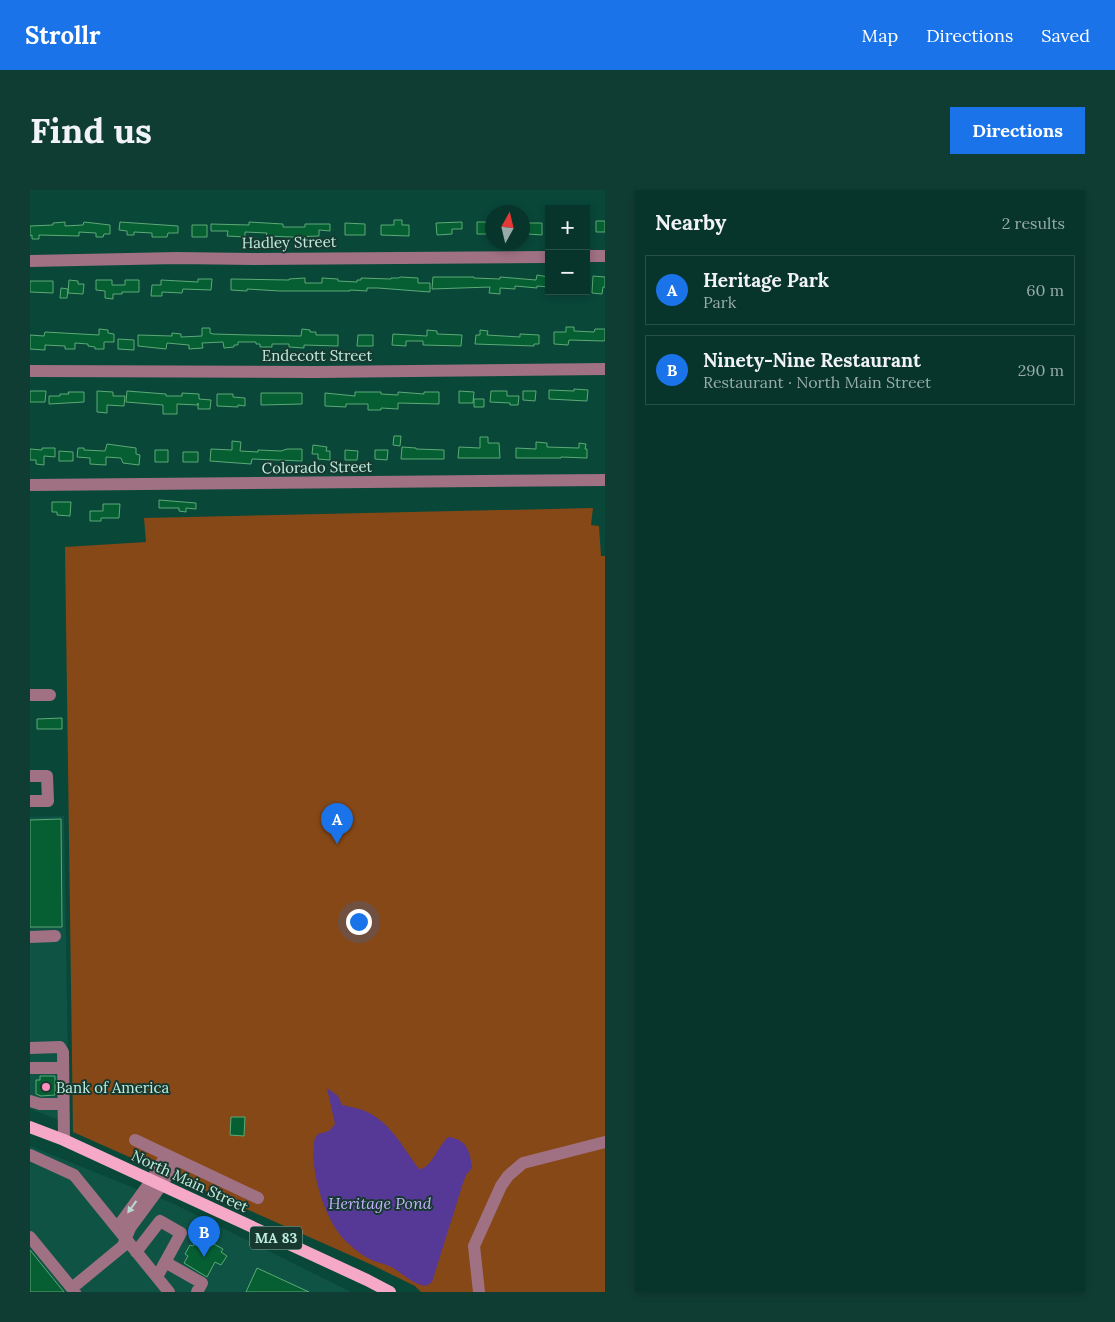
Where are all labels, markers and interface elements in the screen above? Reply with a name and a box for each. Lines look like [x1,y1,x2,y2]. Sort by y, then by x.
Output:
text: Strollr [25,20,100,51]
text: Map [862,24,898,47]
text: Directions [926,24,1013,47]
text: Saved [1041,24,1090,47]
button: Directions [950,107,1085,154]
text: Find us [30,108,152,153]
north arrow [485,205,530,250]
map controls [545,205,590,295]
button: + [545,205,590,250]
text: Nearby [655,209,726,236]
text: 2 results [1002,213,1065,233]
street label: Hadley Street [241,232,337,252]
button: − [545,250,590,295]
text: Heritage Park [703,268,829,292]
text: A [667,280,677,300]
text: 60 m [1026,280,1064,300]
text: Park [703,292,736,312]
street label: Endecott Street [262,346,372,365]
text: Ninety-Nine Restaurant [703,348,921,372]
text: B [667,360,677,380]
text: 290 m [1018,360,1064,380]
text: Restaurant · North Main Street [703,372,931,392]
street label: Colorado Street [262,457,373,477]
pin: A [321,803,353,844]
your location [346,909,372,935]
place label: Bank of America [56,1078,169,1097]
marker: Bank of America [40,1081,52,1093]
street label: North Main Street [129,1146,252,1216]
water label: Heritage Pond [328,1193,432,1213]
one-way arrow [128,1200,138,1213]
pin: B [188,1216,220,1257]
road number: MA 83 [250,1226,302,1250]

